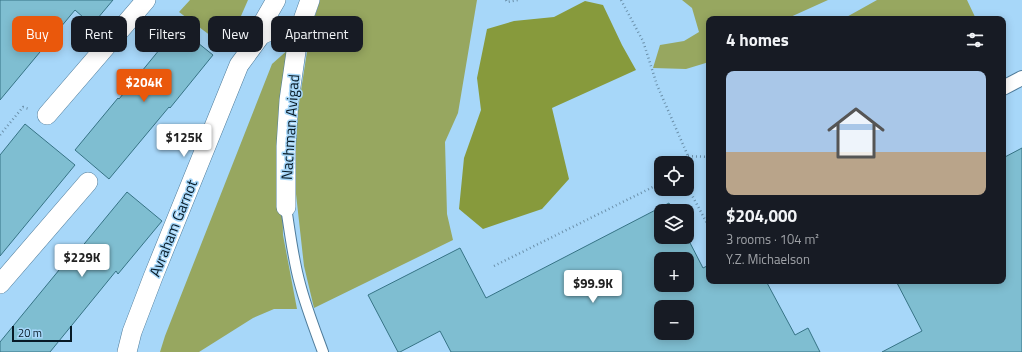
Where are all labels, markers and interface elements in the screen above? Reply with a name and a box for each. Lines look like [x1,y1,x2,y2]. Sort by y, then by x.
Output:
chip: Buy [12,16,63,52]
chip: Rent [71,16,127,52]
chip: Filters [135,16,200,52]
chip: New [208,16,263,52]
chip: Apartment [271,16,363,52]
text: 4 homes [726,27,789,53]
icon: filters [964,29,986,51]
pin: $204K [116,69,172,103]
text: $204K [126,72,162,92]
street label: Nachman Avigad [275,73,305,181]
icon: home [820,97,892,169]
pin: $125K [156,124,212,158]
text: $125K [166,127,202,147]
map controls [654,156,694,340]
button: locate [654,156,694,196]
street label: Avraham Garnot [143,175,203,280]
text: $204,000 [726,203,797,229]
button: layers [654,204,694,244]
text: 3 rooms · 104 m² [726,229,819,249]
pin: $229K [54,244,110,278]
text: $229K [64,247,100,267]
text: Y.Z. Michaelson [726,249,810,269]
button: + [654,252,694,292]
pin: $99.9K [560,270,626,304]
text: $99.9K [573,273,613,293]
button: − [654,300,694,340]
scale bar [12,324,72,343]
text: 20 m [18,325,42,341]

